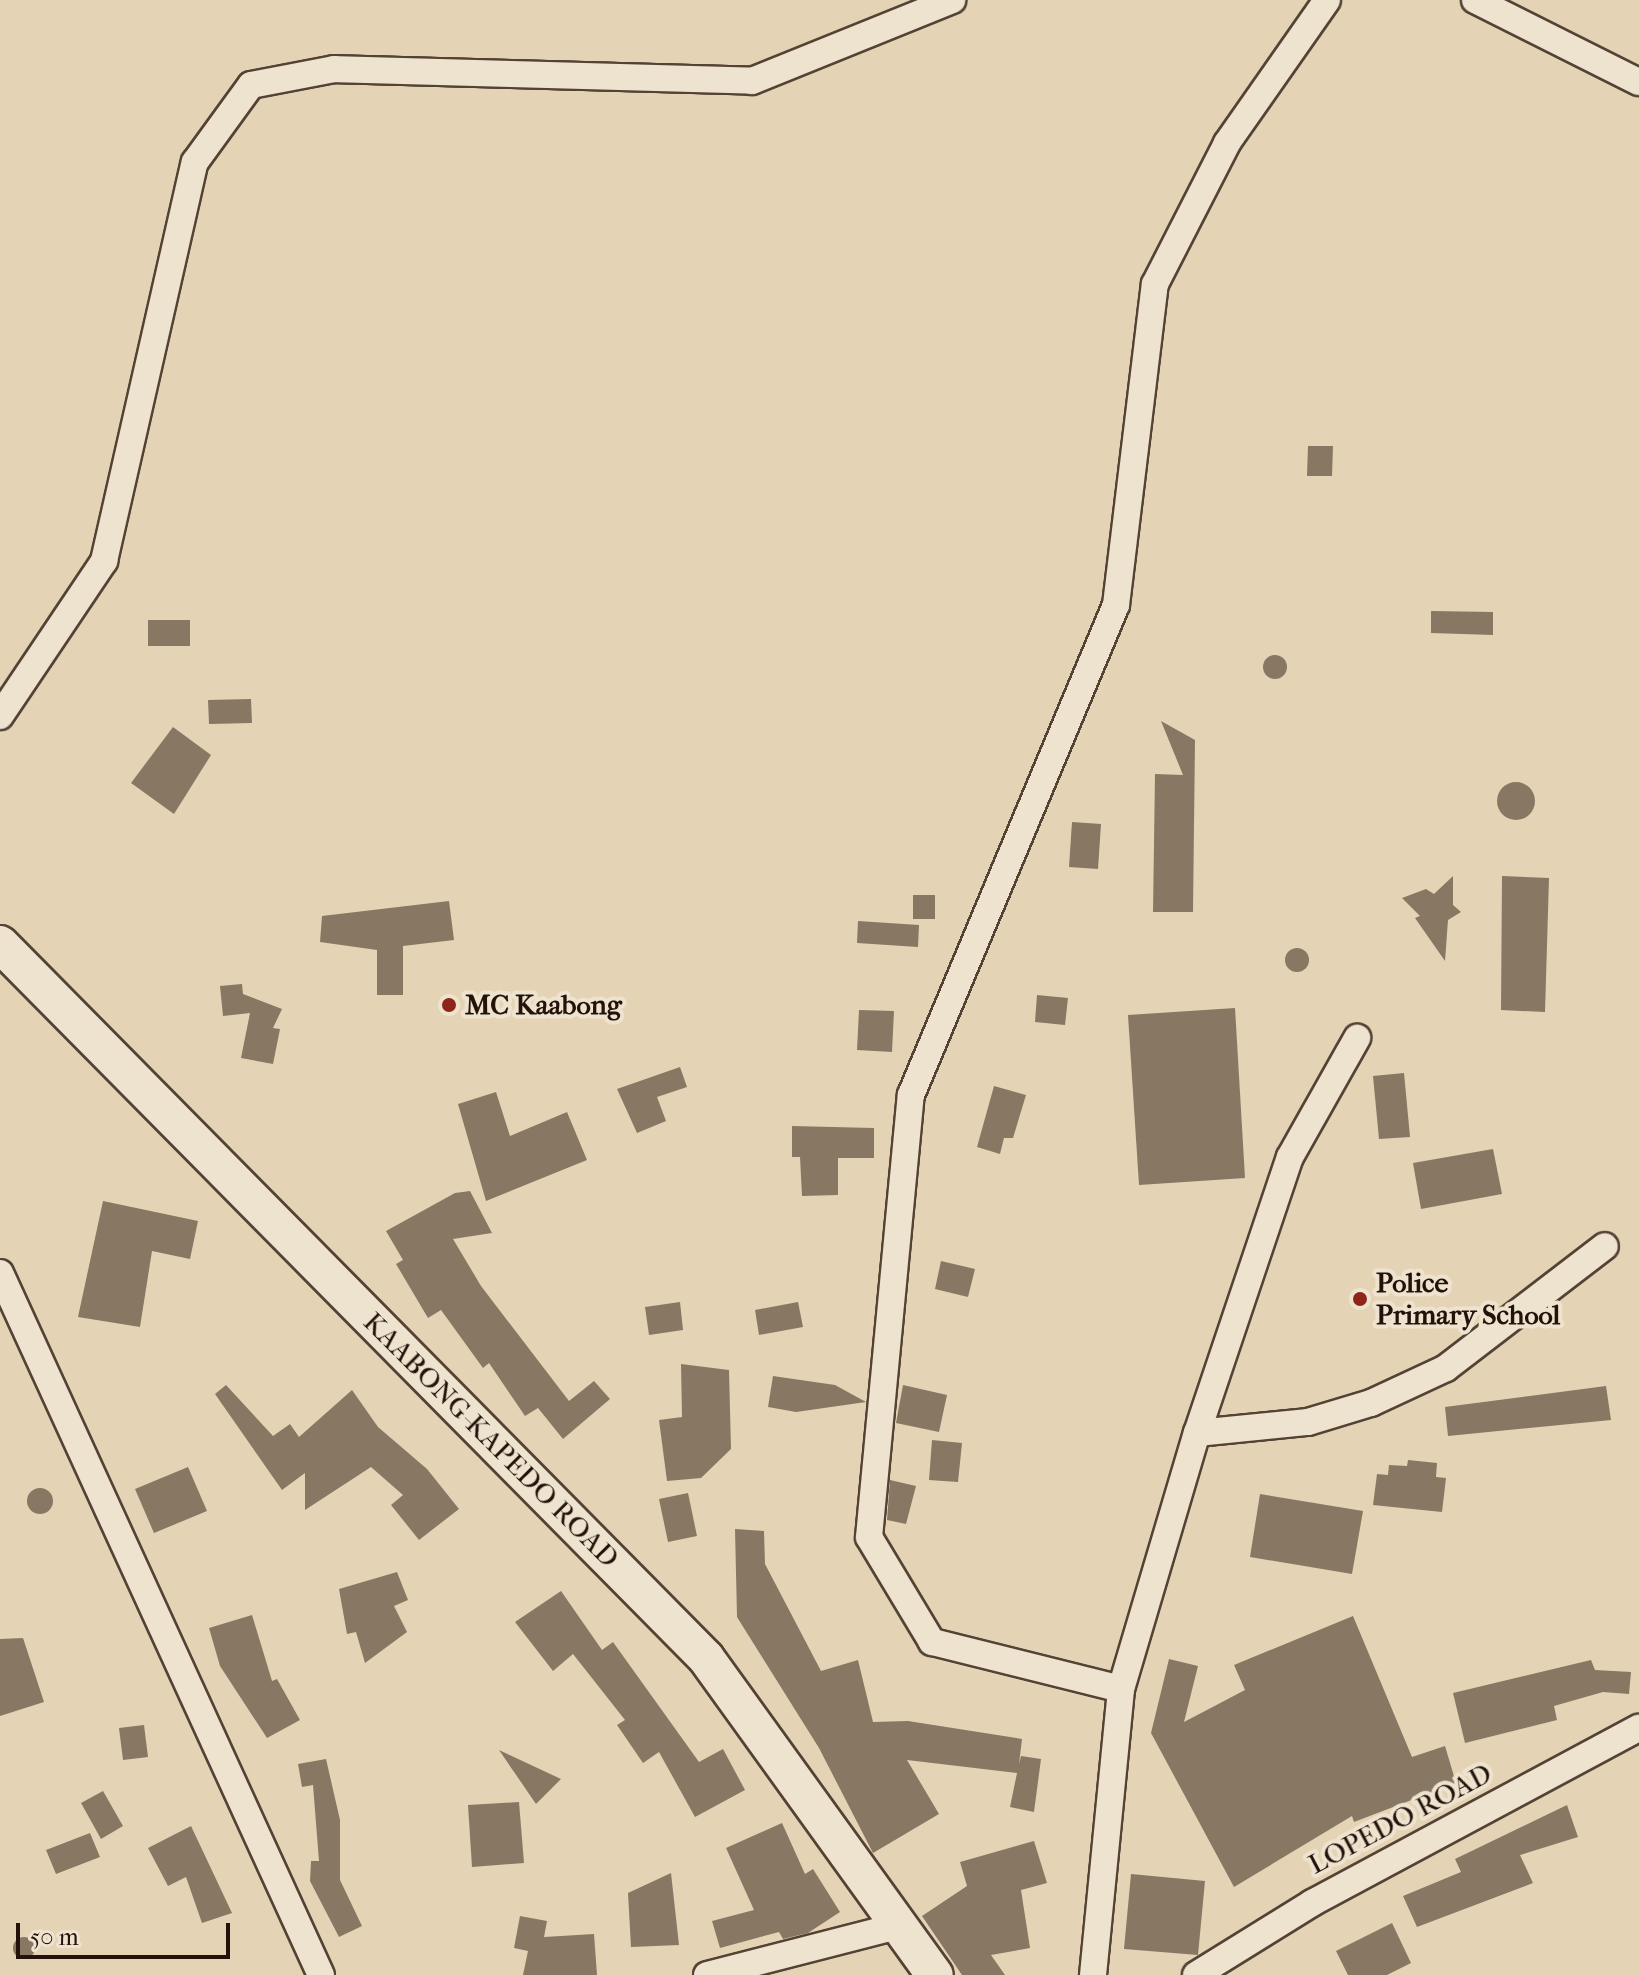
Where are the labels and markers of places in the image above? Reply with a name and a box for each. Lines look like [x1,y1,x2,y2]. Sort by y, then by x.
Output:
place label: MC Kaabong [465,988,622,1022]
marker: MC Kaabong [440,996,458,1014]
place label: Police Primary School [1376,1266,1560,1332]
marker: Police Primary School [1351,1290,1369,1308]

